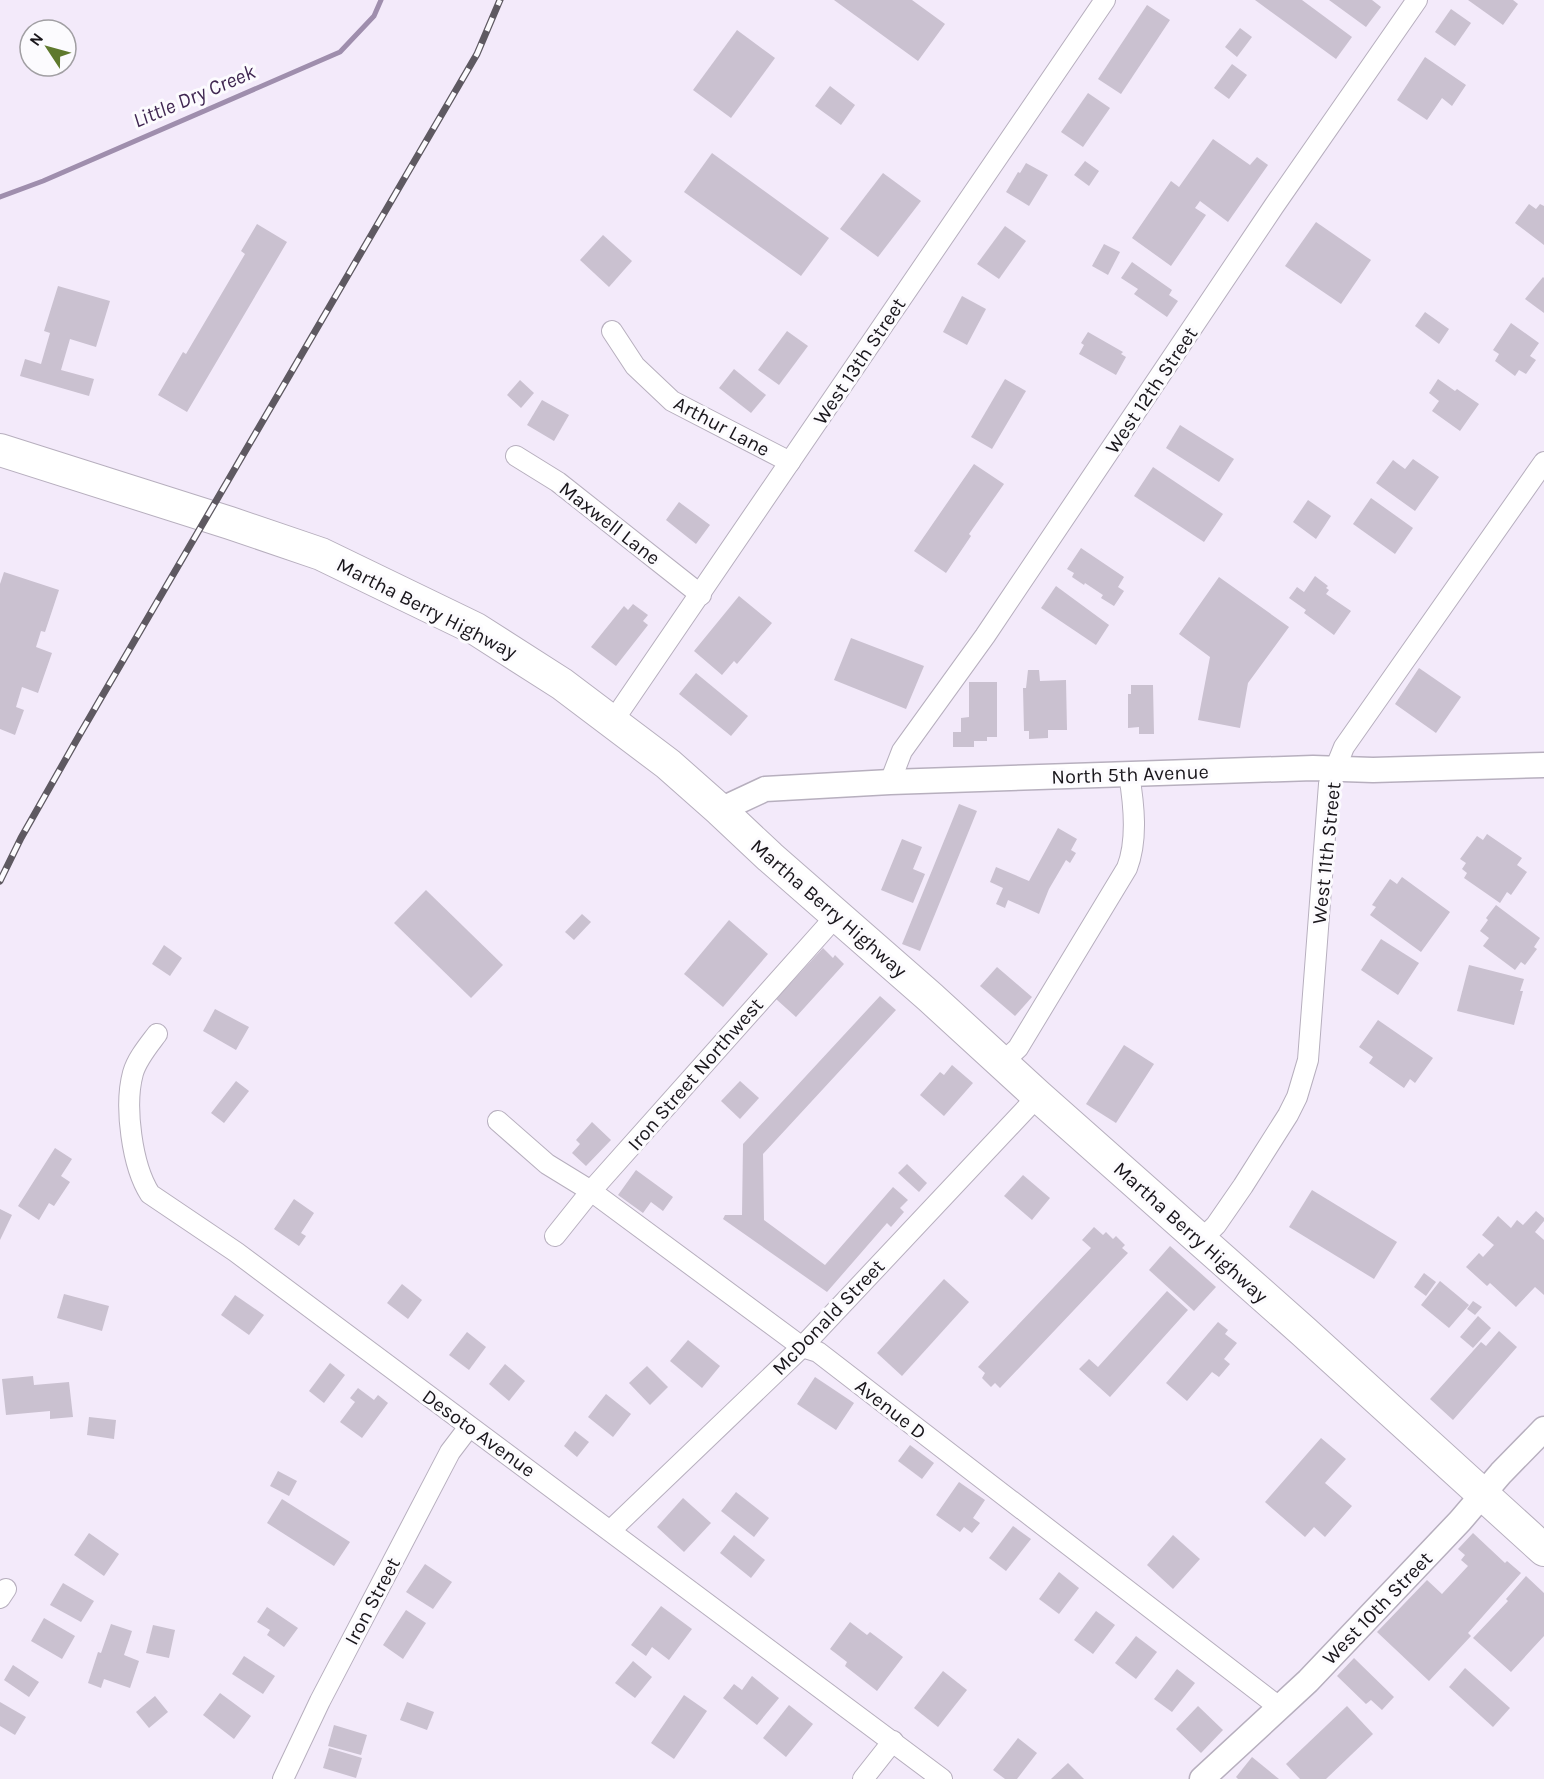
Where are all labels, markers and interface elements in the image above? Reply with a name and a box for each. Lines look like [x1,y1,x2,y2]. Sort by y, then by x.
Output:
north arrow [18,18,78,78]
text: N [25,29,47,50]
water label: Little Dry Creek [129,59,259,133]
street label: West 13th Street [809,293,911,429]
street label: West 12th Street [1101,322,1203,458]
street label: Arthur Lane [670,392,774,461]
street label: Maxwell Lane [555,477,665,570]
street label: Martha Berry Highway [333,553,521,664]
street label: North 5th Avenue [1051,760,1209,789]
street label: West 11th Street [1308,780,1345,925]
street label: Martha Berry Highway [746,834,911,982]
street label: Iron Street Northwest [623,993,768,1155]
street label: Martha Berry Highway [1109,1157,1272,1308]
street label: McDonald Street [767,1255,890,1380]
street label: Avenue D [851,1375,931,1444]
street label: Desoto Avenue [418,1385,540,1482]
street label: West 10th Street [1318,1547,1437,1670]
street label: Iron Street [340,1553,405,1649]

